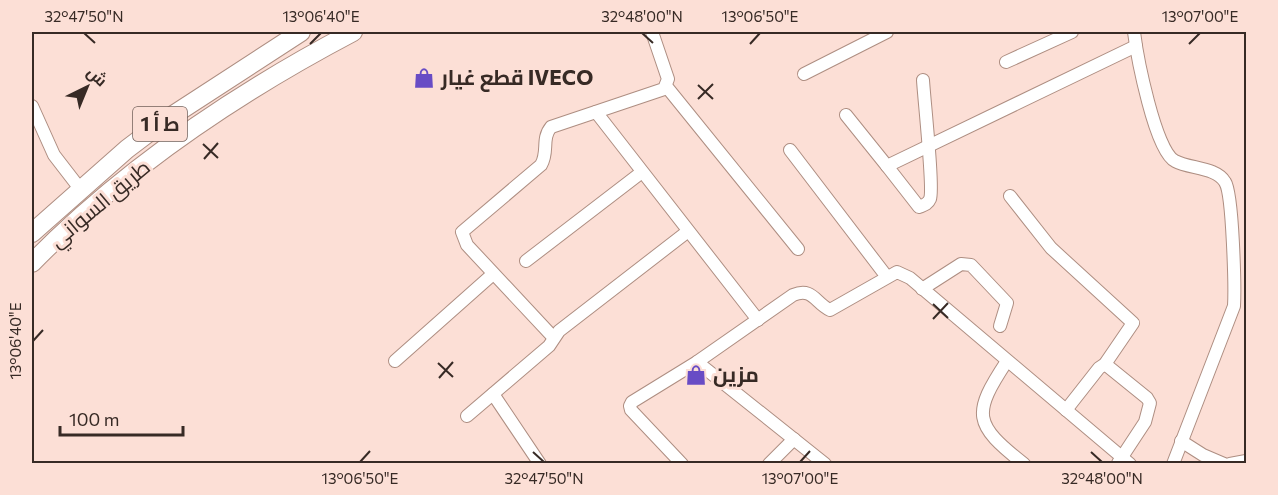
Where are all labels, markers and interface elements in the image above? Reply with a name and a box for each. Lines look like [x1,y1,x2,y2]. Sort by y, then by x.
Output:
text: 32°47'50"N [45,7,123,25]
text: 13°06'40"E [282,7,360,25]
text: 32°48'00"N [601,7,683,25]
text: 13°06'50"E [722,7,798,25]
text: 13°07'00"E [1162,7,1238,25]
north arrow [57,57,117,117]
text: ش [83,62,112,90]
place label: قطع غيار IVECO [440,64,593,92]
shop icon: قطع غيار IVECO [412,66,436,90]
road number: ط أ 1 [133,107,187,141]
street label: طريق السواني [44,154,158,256]
text: 13°06'40"E [6,302,24,380]
place label: مزين [713,361,759,387]
shop icon: مزين [684,363,708,387]
scale bar [60,399,183,437]
text: 100 m [69,408,119,430]
text: 13°06'50"E [322,469,398,487]
text: 32°47'50"N [505,469,583,487]
text: 13°07'00"E [762,469,838,487]
text: 32°48'00"N [1061,469,1143,487]

